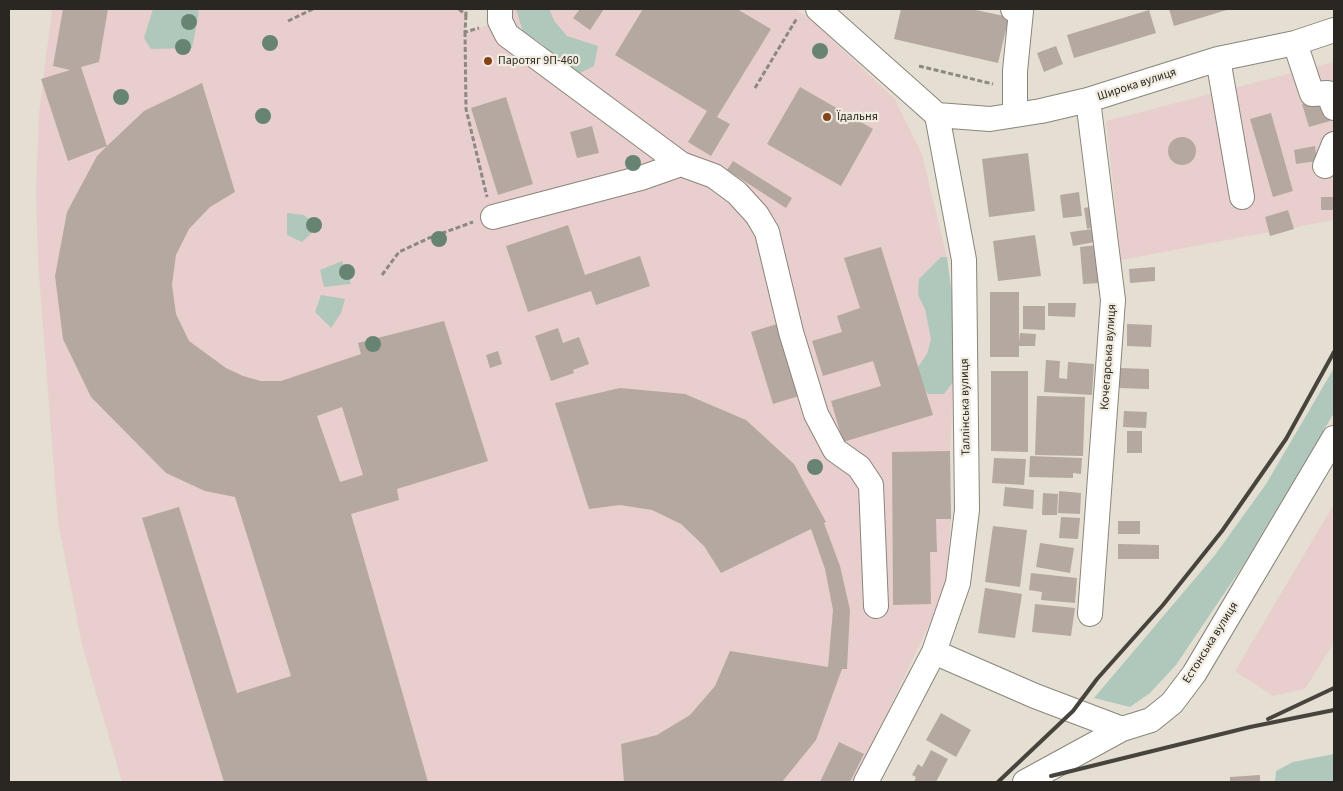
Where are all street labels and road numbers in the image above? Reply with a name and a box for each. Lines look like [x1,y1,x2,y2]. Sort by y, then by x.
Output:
street label: Широка вулиця [1096,65,1178,105]
street label: Кочегарська вулиця [1098,304,1120,410]
street label: Таллінська вулиця [958,358,974,456]
street label: Естонська вулиця [1180,600,1242,686]

